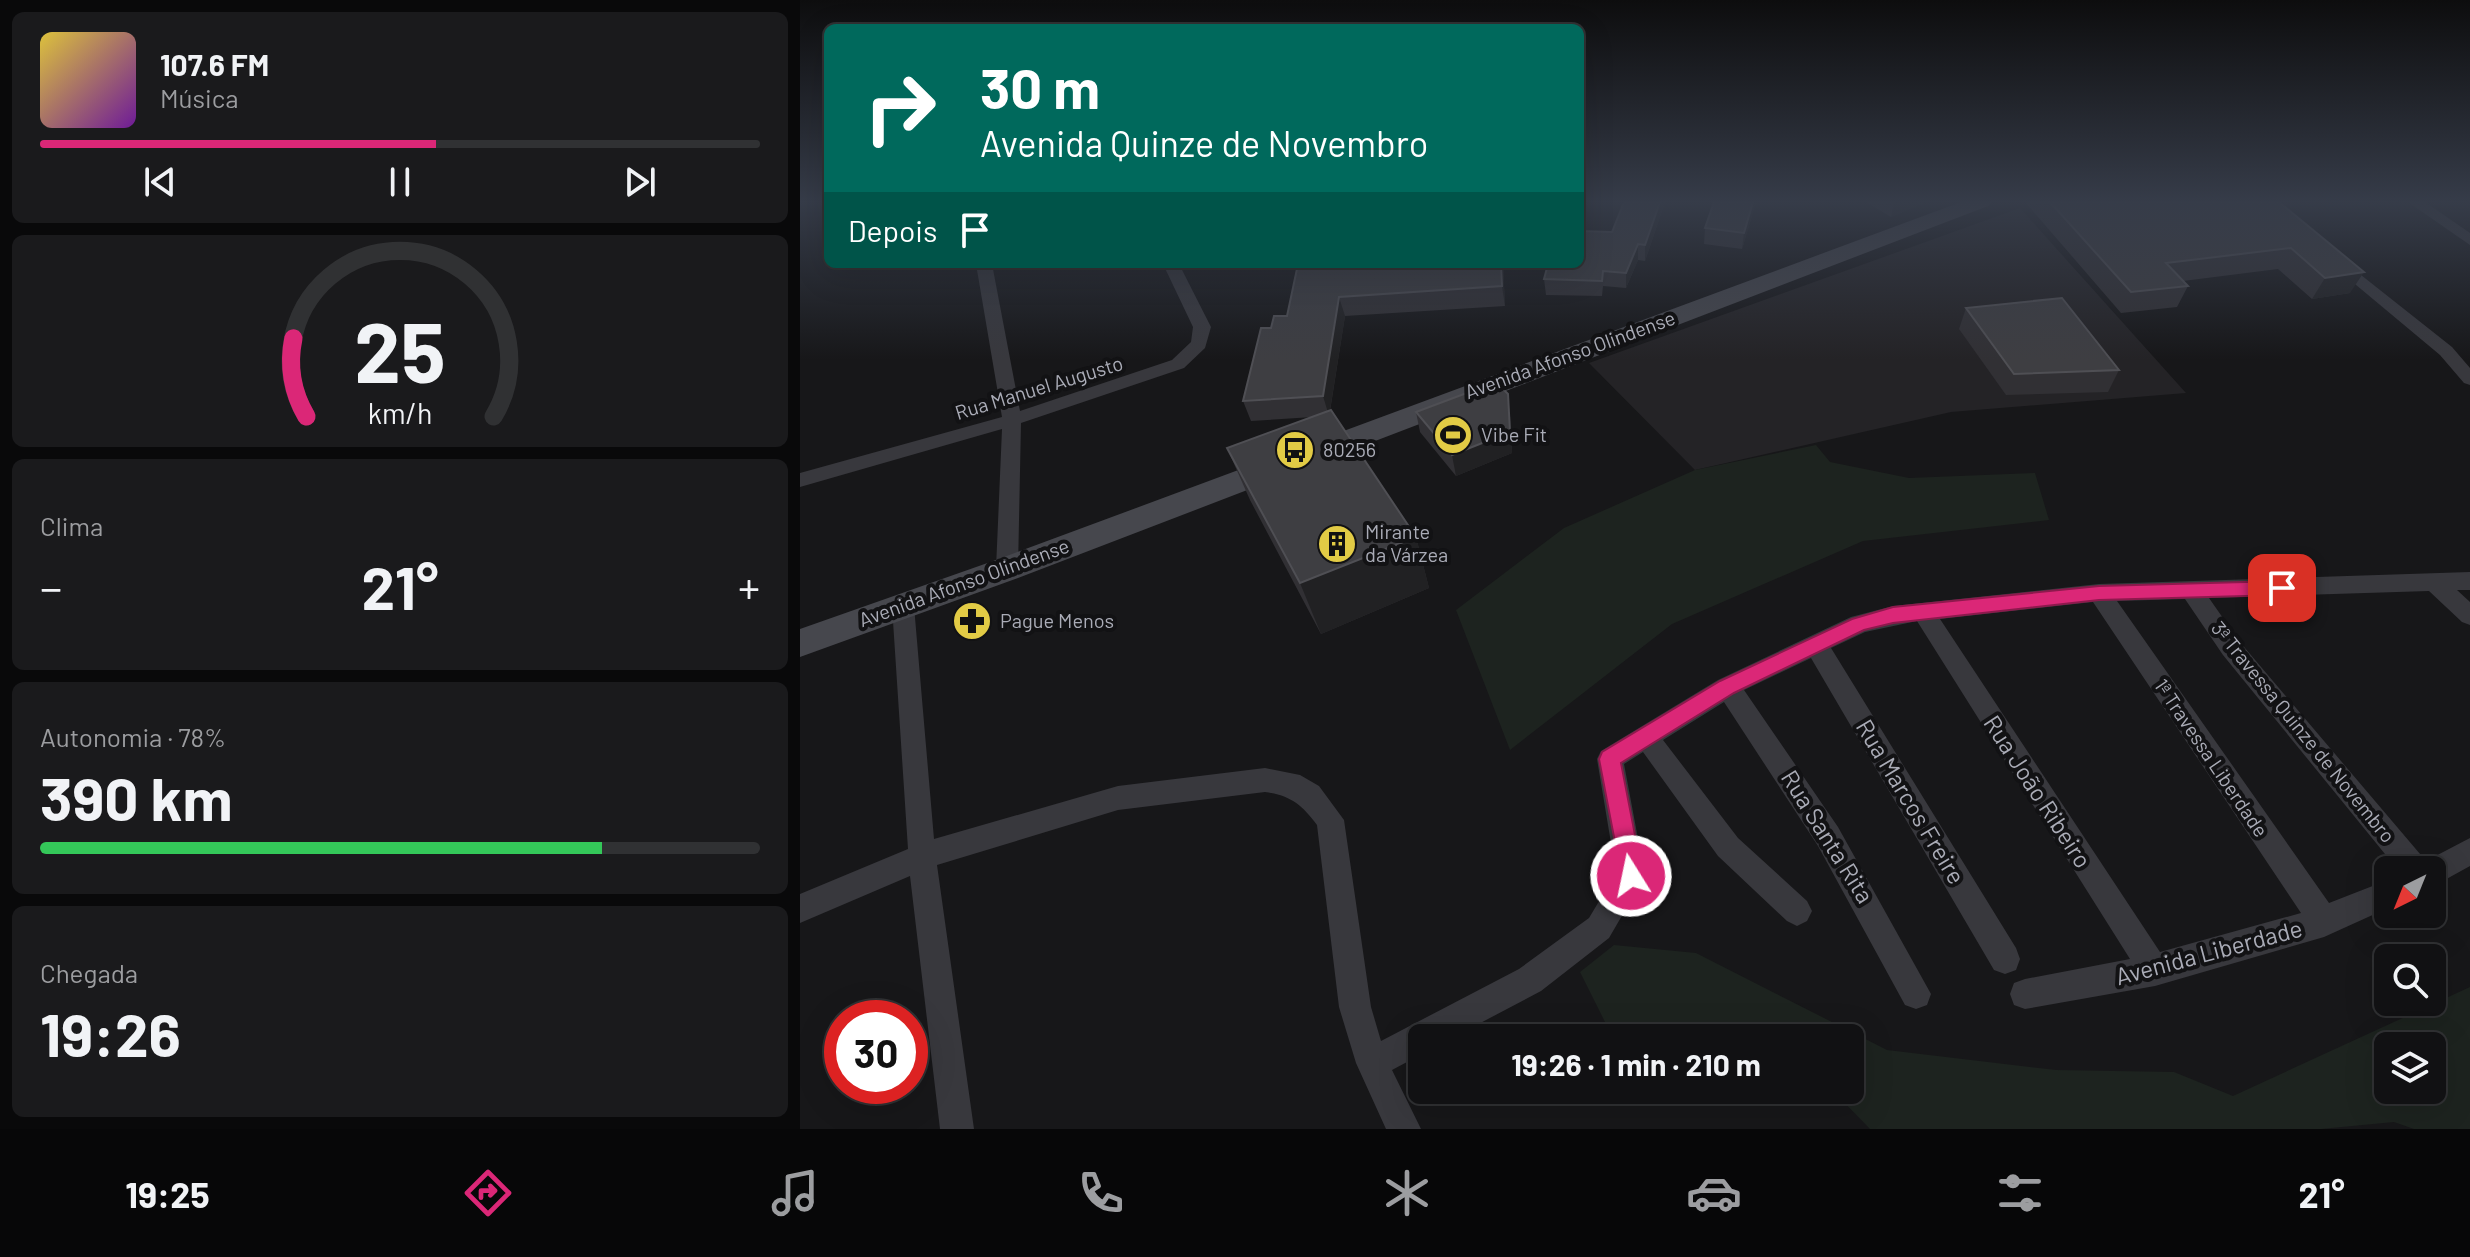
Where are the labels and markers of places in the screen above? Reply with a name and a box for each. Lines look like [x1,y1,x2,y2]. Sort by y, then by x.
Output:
sports icon: Vibe Fit [1432,414,1474,456]
place label: Vibe Fit [1481,422,1547,446]
bus stop icon: 80256 [1274,429,1316,471]
place label: 80256 [1323,437,1376,461]
place label: Mirante da Várzea [1365,519,1448,566]
building icon: Mirante da Várzea [1316,523,1358,565]
pin [2248,554,2316,622]
pharmacy icon: Pague Menos [951,600,993,642]
place label: Pague Menos [1000,608,1114,632]

